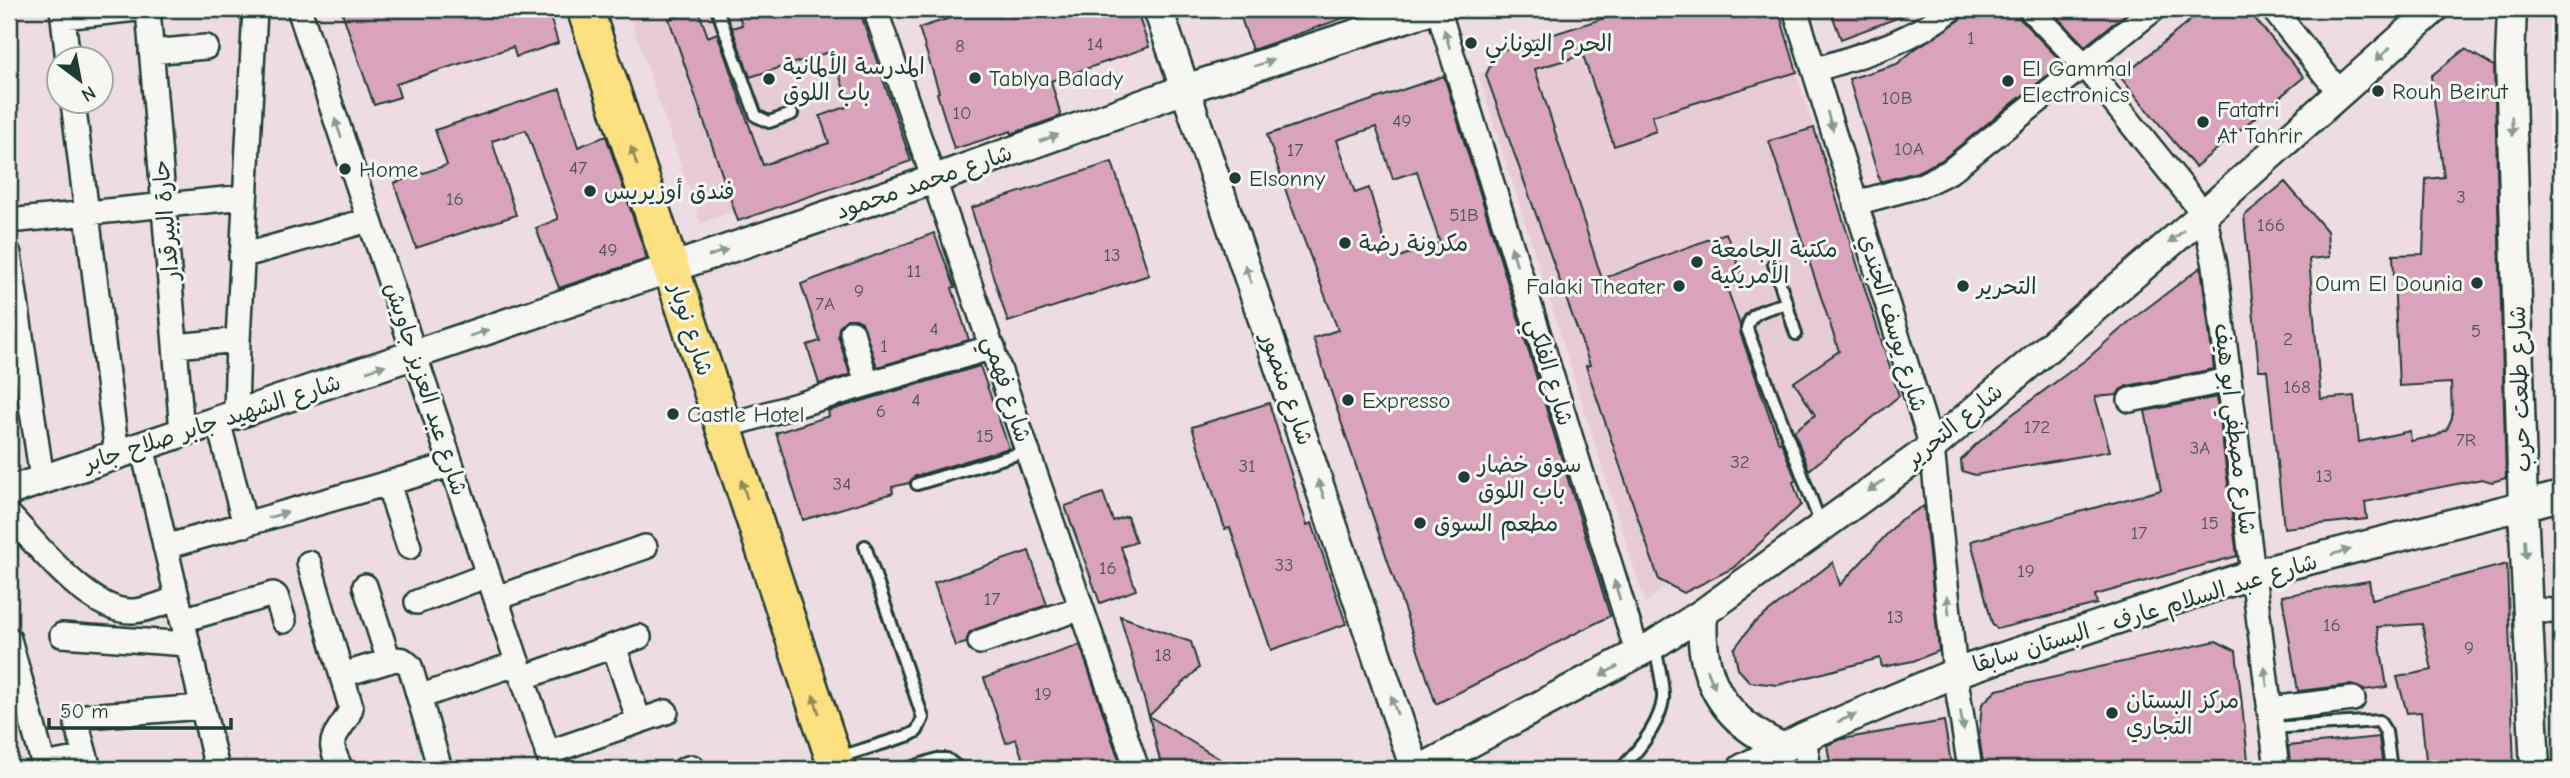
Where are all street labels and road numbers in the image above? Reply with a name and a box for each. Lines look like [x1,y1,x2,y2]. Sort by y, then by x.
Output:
street label: شارع محمد محمود [832,139,1017,227]
street label: حارة البيرقدار [147,159,185,283]
street label: شارع يوسف الجندي [1850,231,1933,416]
street label: شارع نوبار [661,278,719,380]
street label: شارع عبد العزيز جاويش [377,279,473,500]
street label: شارع طلعت حرب [2504,305,2538,473]
street label: شارع الفلكي [1514,315,1579,431]
street label: شارع مصطفي ابو هيف [2202,322,2261,537]
street label: شارع منصور [1253,327,1319,449]
street label: شارع فهمي [970,332,1037,448]
street label: شارع الشهيد جابر صلاح جابر [78,369,345,480]
street label: شارع التحرير [1898,378,2009,475]
street label: شارع عبد السلام عارف - البستان سابقا [1969,548,2322,682]

